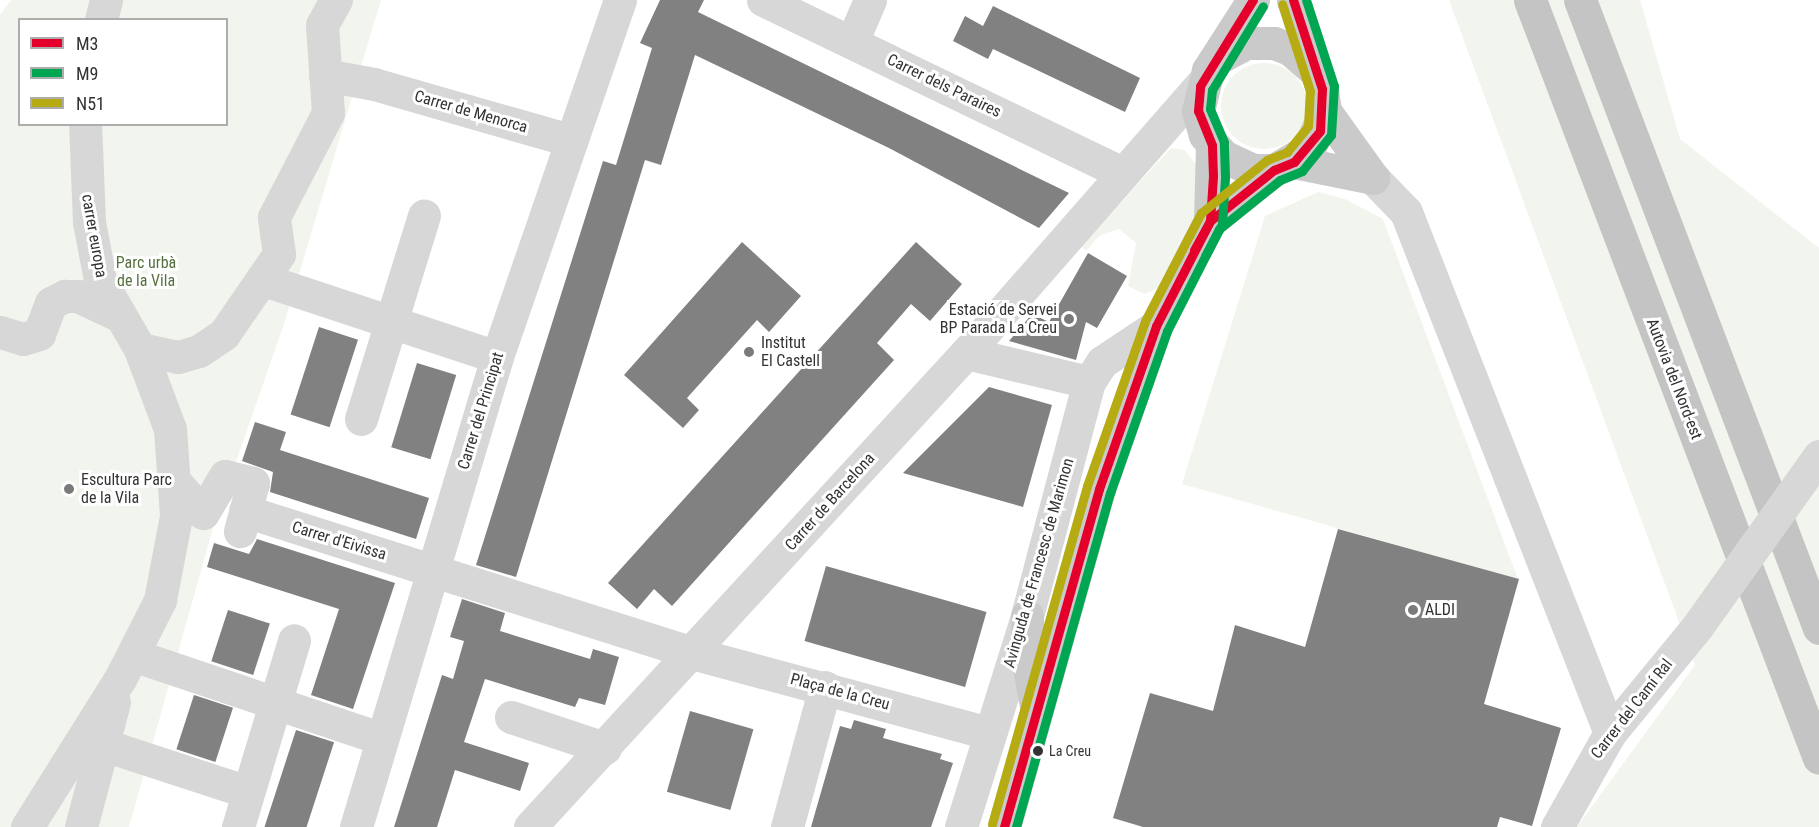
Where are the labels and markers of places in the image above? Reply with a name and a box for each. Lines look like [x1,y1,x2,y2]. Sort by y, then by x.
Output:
place label: Estació de Servei BP Parada La Creu [940,300,1057,338]
marker: Estació de Servei BP Parada La Creu [1062,312,1076,326]
place label: Institut El Castell [761,333,820,371]
marker: Institut El Castell [742,345,756,359]
place label: Escultura Parc de la Vila [81,470,172,508]
marker: Escultura Parc de la Vila [62,482,76,496]
place label: ALDI [1425,600,1455,620]
marker: ALDI [1406,603,1420,617]
place label: La Creu [1049,743,1091,759]
marker: La Creu [1032,745,1044,757]

